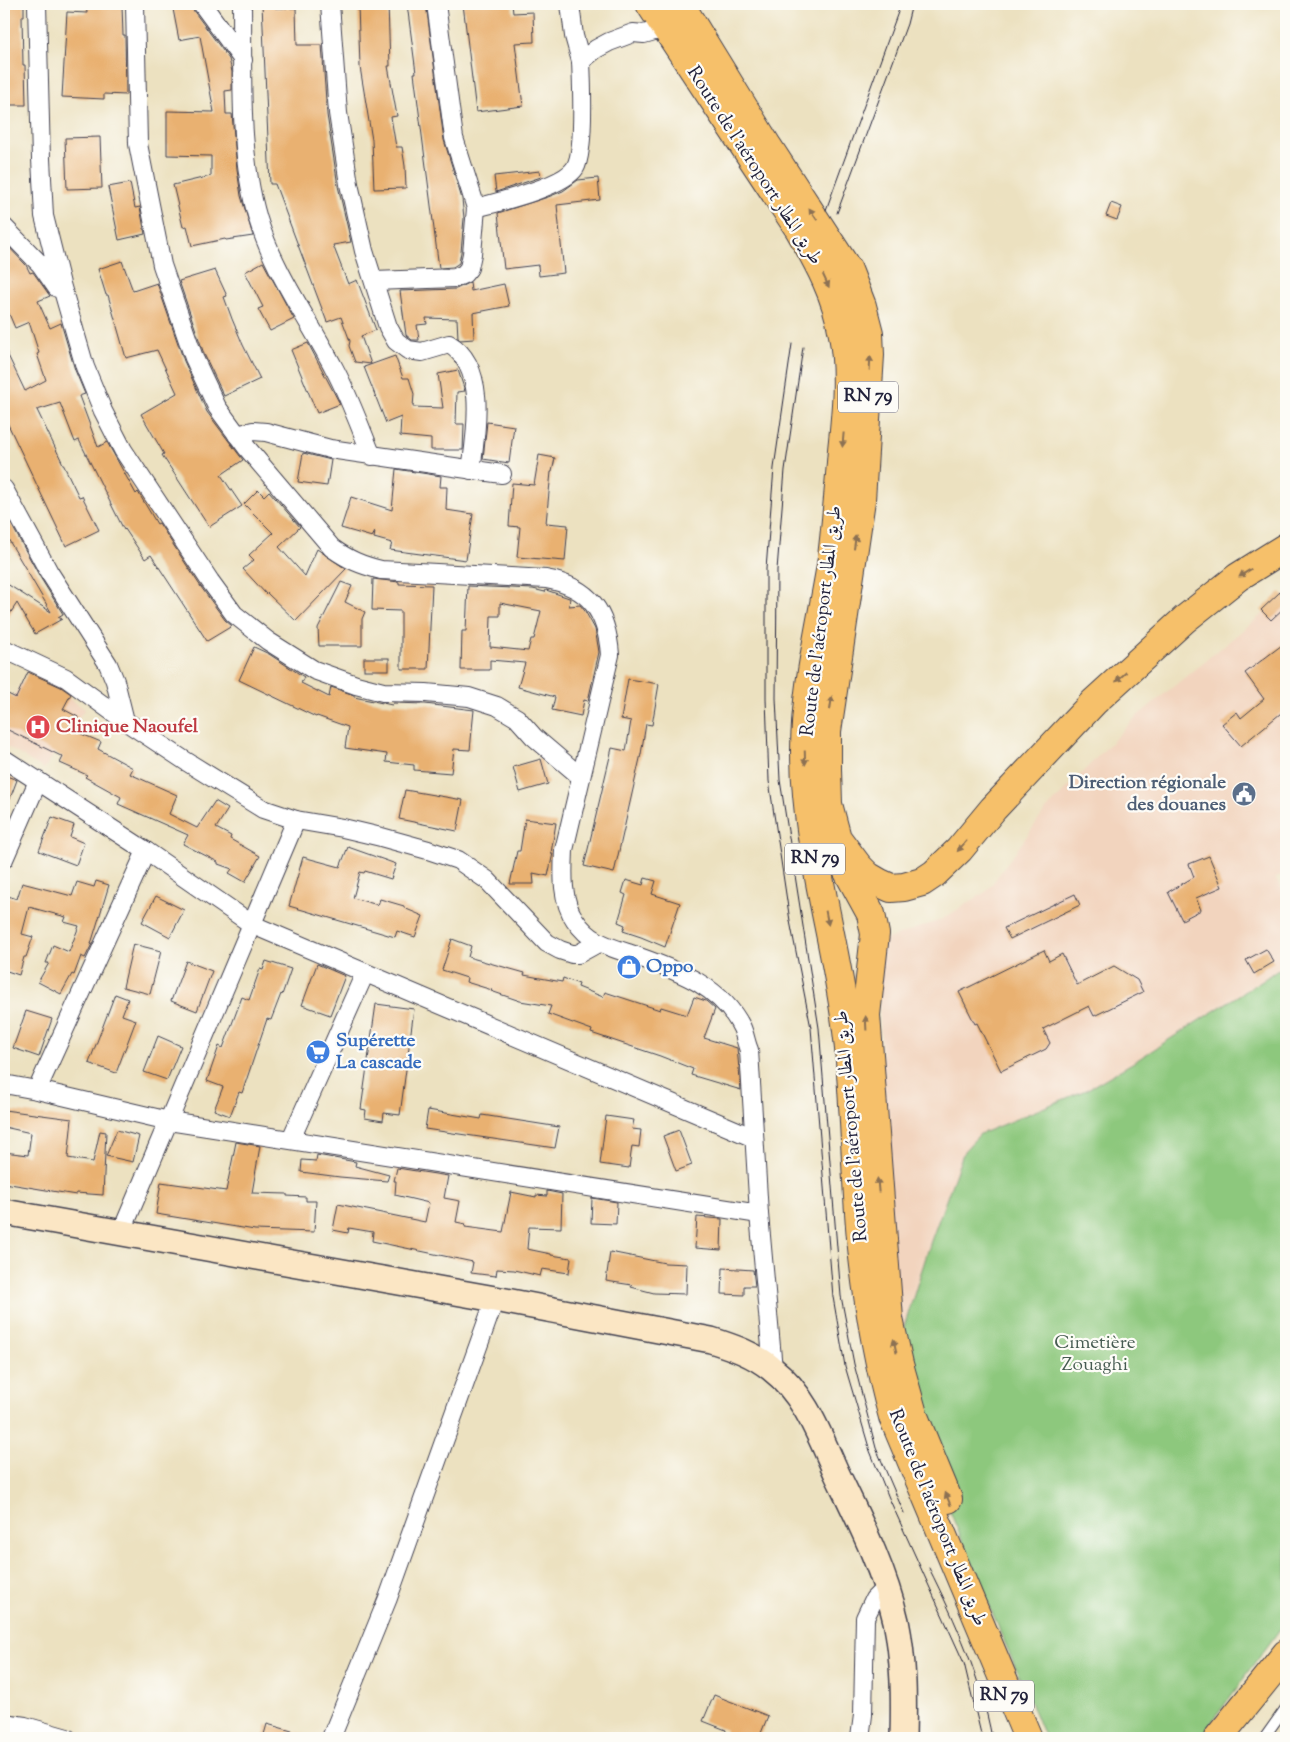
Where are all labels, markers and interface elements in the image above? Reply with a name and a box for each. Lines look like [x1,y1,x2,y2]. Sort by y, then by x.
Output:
street label: Route de l'aéroport طريق المطار [679,61,829,271]
one-way arrow [808,207,817,221]
one-way arrow [823,274,831,288]
one-way arrow [866,355,874,371]
road number: RN 79 [838,382,898,412]
one-way arrow [839,432,847,448]
street label: Route de l'aéroport طريق المطار [794,504,850,738]
one-way arrow [851,534,859,550]
one-way arrow [1239,569,1252,578]
one-way arrow [1114,672,1127,683]
one-way arrow [827,694,835,710]
hospital icon: Clinique Naoufel [25,714,51,740]
place label: Clinique Naoufel [56,714,199,741]
one-way arrow [802,750,810,766]
place label: Direction régionale des douanes [1069,770,1227,819]
public building icon: Direction régionale des douanes [1231,781,1257,807]
one-way arrow [956,840,967,853]
road number: RN 79 [785,844,845,874]
one-way arrow [823,911,831,927]
shop icon: Oppo [616,954,642,980]
place label: Oppo [646,954,694,981]
street label: Route de l'aéroport طريق المطار [828,1009,876,1243]
one-way arrow [862,1014,870,1030]
place label: Supérette La cascade [336,1028,422,1077]
supermarket icon: Supérette La cascade [305,1039,331,1065]
one-way arrow [874,1176,882,1192]
park label: Cimetière Zouaghi [1054,1330,1136,1379]
one-way arrow [891,1339,899,1354]
street label: Route de l'aéroport طريق المطار [881,1405,993,1631]
one-way arrow [944,1492,952,1506]
road number: RN 79 [974,1680,1034,1712]

